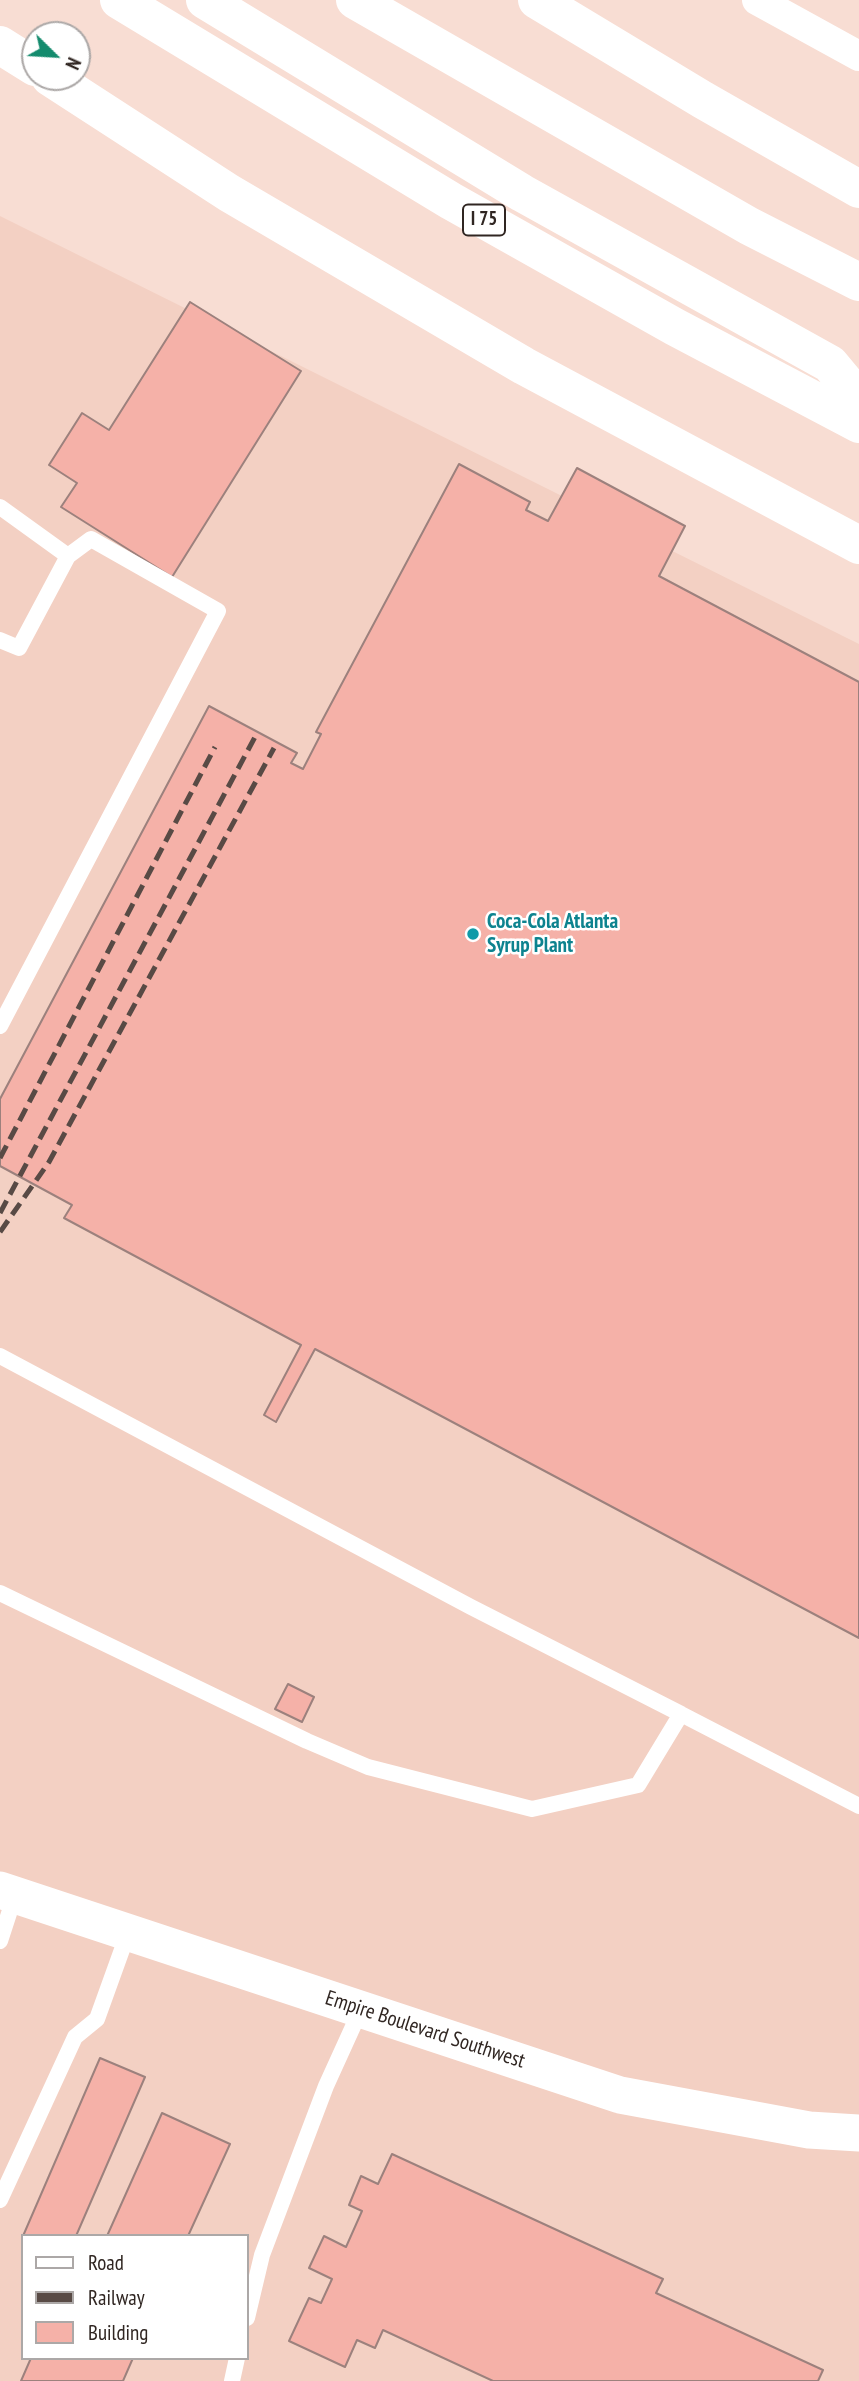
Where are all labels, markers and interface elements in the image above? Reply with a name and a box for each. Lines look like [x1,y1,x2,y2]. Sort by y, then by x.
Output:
north arrow [21,21,91,91]
text: N [60,54,86,73]
road number: I 75 [463,204,505,235]
place label: Coca-Cola Atlanta Syrup Plant [487,909,618,959]
marker: Coca-Cola Atlanta Syrup Plant [465,926,481,942]
street label: Empire Boulevard Southwest [322,1986,528,2074]
legend [21,2234,248,2360]
text: Road [88,2249,124,2276]
text: Railway [88,2284,145,2311]
text: Building [88,2319,148,2346]

